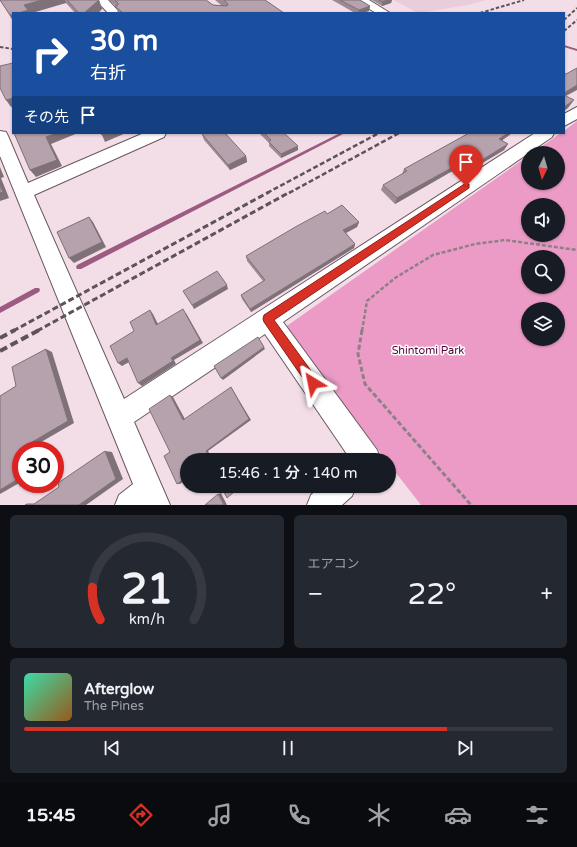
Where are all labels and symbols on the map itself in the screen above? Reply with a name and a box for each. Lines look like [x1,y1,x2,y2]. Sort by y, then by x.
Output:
pin [449,145,483,186]
north arrow [521,146,565,190]
park label: Shintomi Park [392,344,464,357]
position arrow [292,362,334,404]
speed limit sign: 30 [12,441,64,493]

